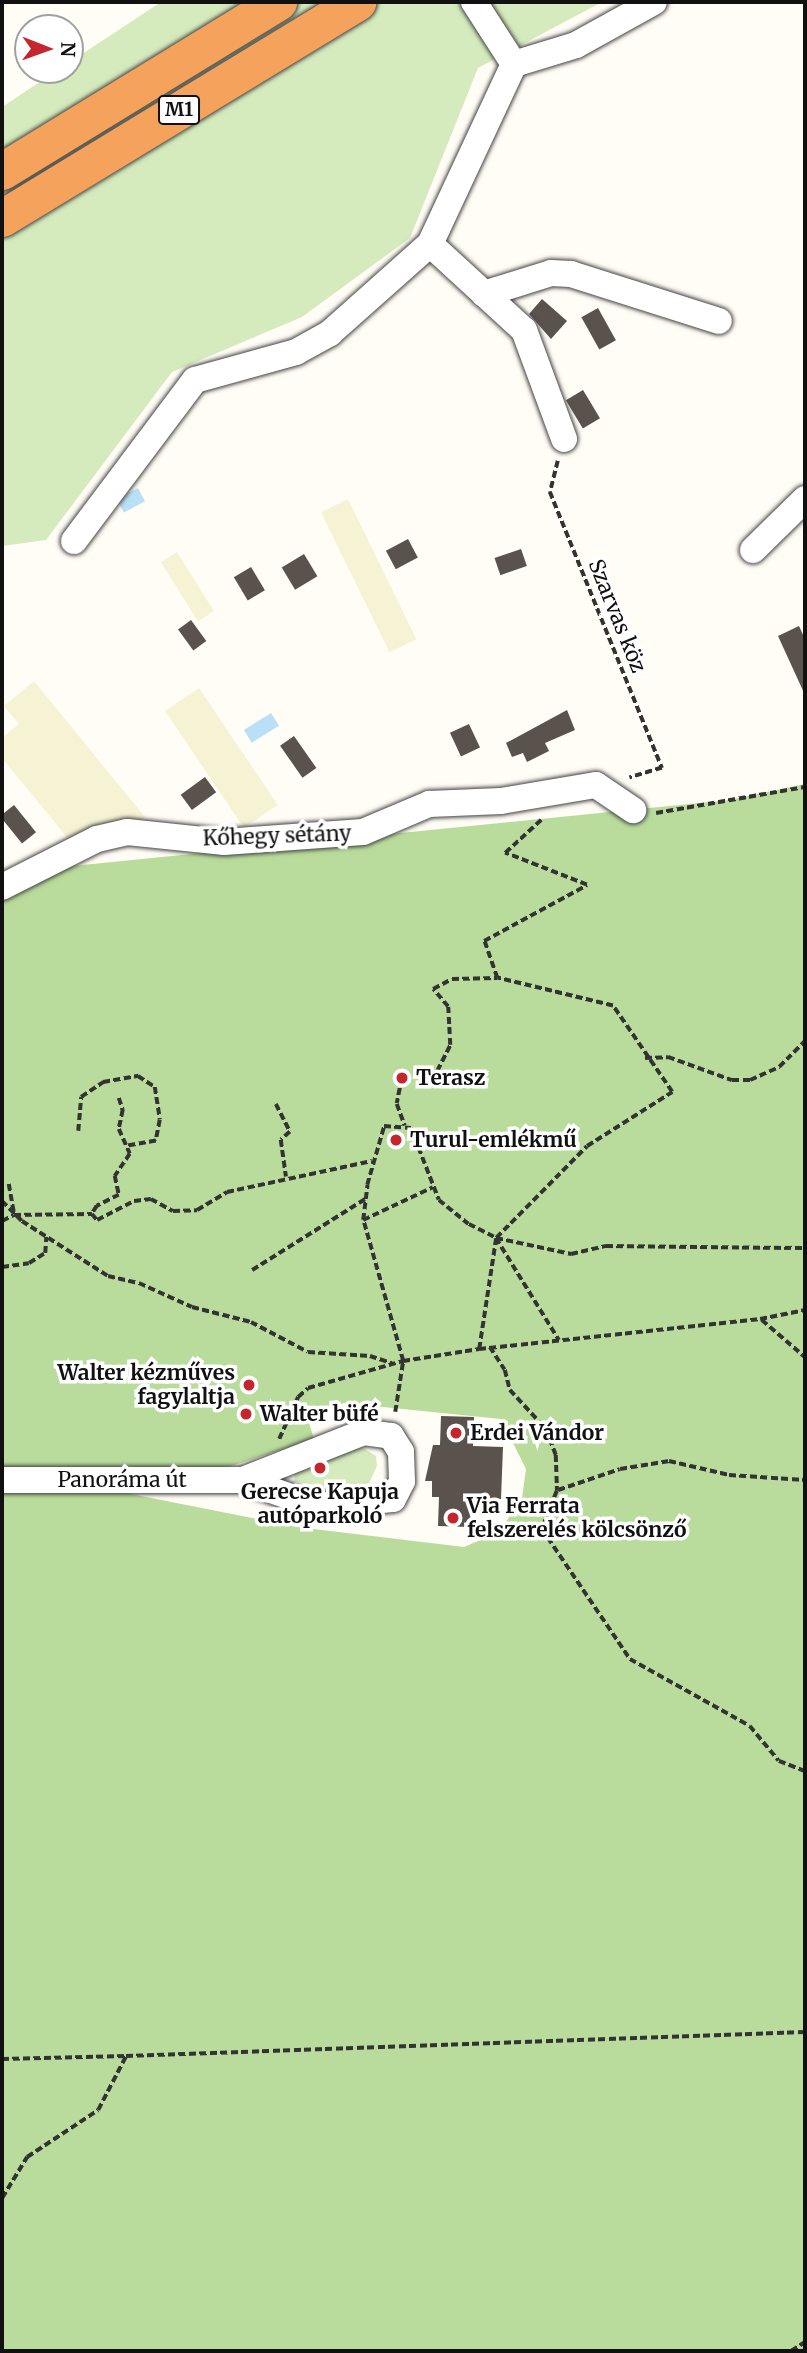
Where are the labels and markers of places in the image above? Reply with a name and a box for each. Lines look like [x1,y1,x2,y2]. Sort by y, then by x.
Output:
place label: Terasz [416,1065,485,1091]
marker: Terasz [394,1070,410,1086]
place label: Turul-emlékmű [410,1127,577,1153]
marker: Turul-emlékmű [388,1132,404,1148]
place label: Walter kézműves fagylaltja [57,1360,235,1410]
marker: Walter kézműves fagylaltja [241,1377,257,1393]
place label: Walter büfé [260,1401,379,1427]
marker: Walter büfé [238,1406,254,1422]
place label: Erdei Vándor [470,1420,604,1446]
marker: Erdei Vándor [448,1425,464,1441]
marker: Gerecse Kapuja autóparkoló [312,1460,328,1476]
place label: Gerecse Kapuja autóparkoló [241,1479,399,1529]
place label: Via Ferrata felszerelés kölcsönző [467,1493,686,1543]
marker: Via Ferrata felszerelés kölcsönző [445,1510,461,1526]

